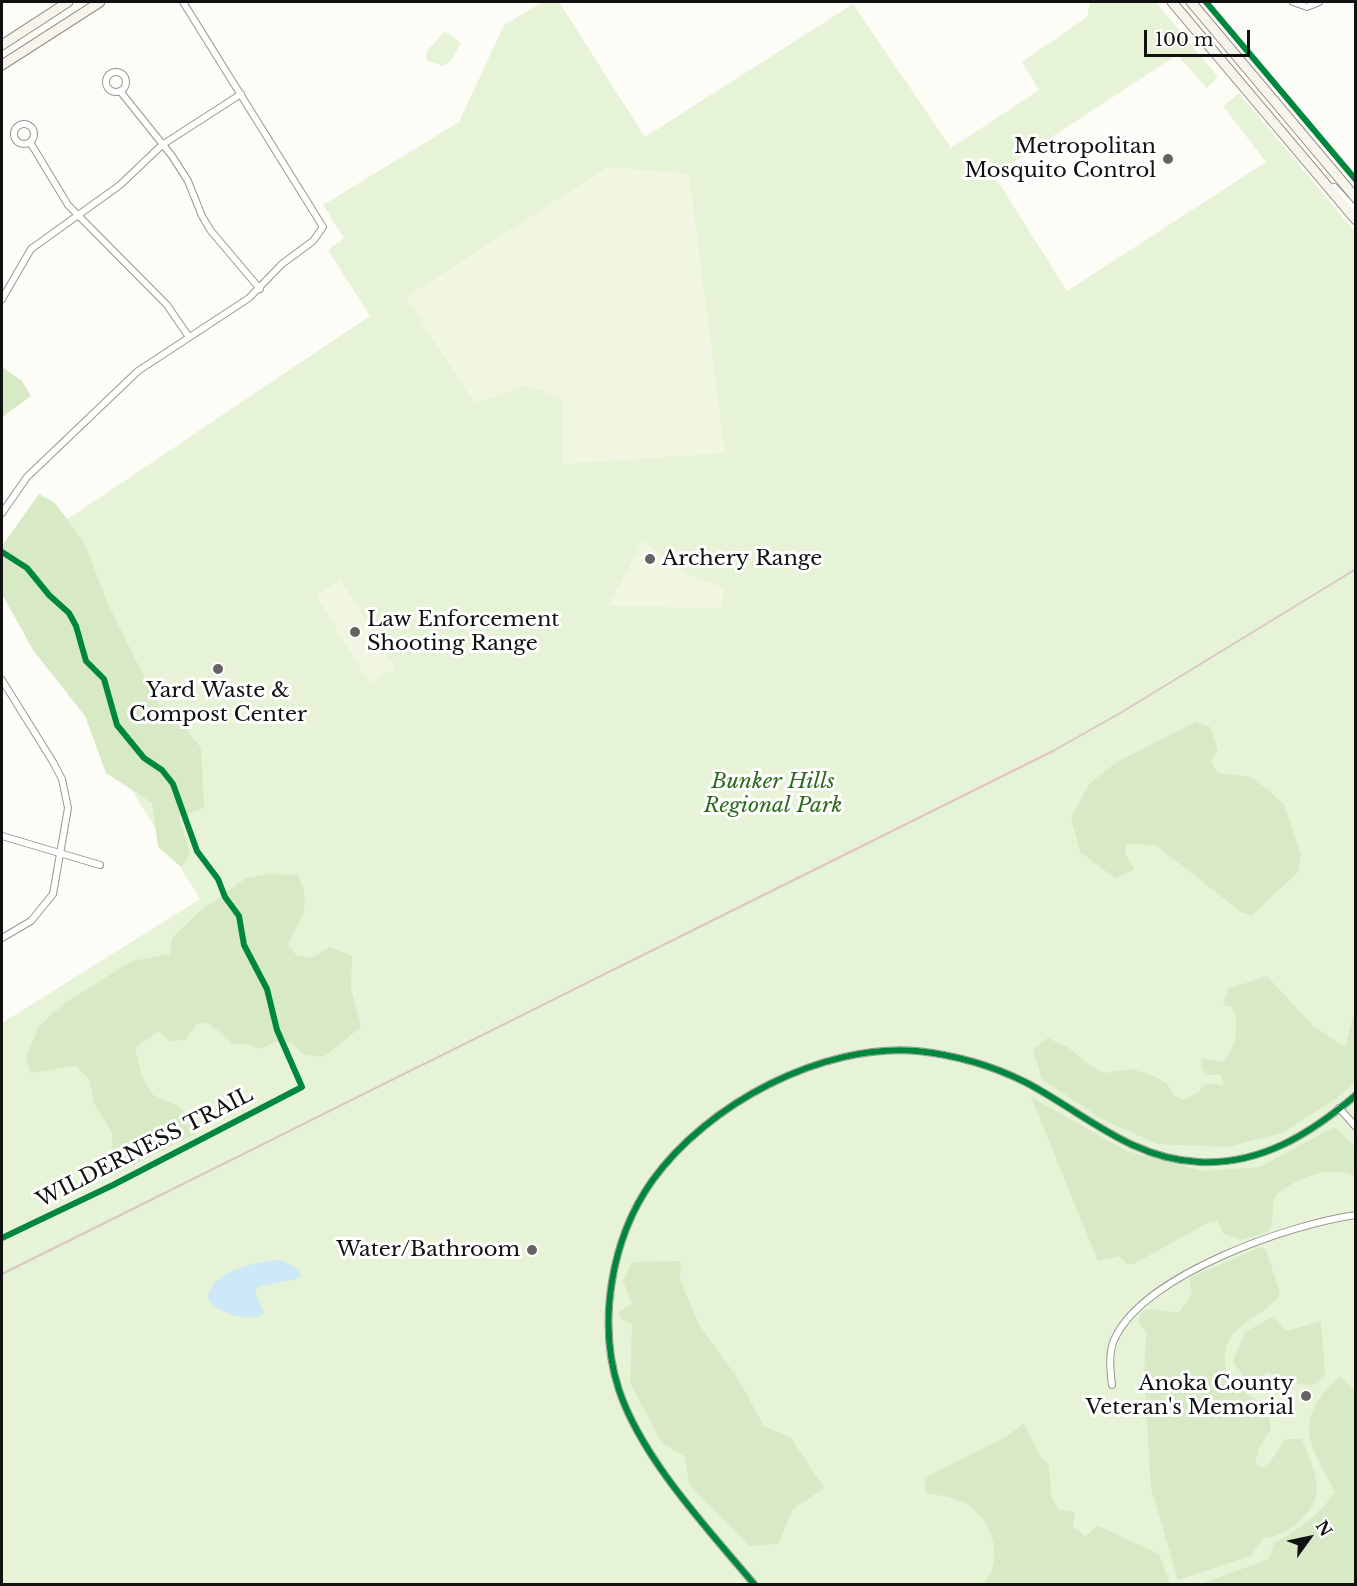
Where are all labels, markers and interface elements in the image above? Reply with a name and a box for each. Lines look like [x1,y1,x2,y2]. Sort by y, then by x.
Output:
scale bar [1147,18,1254,56]
text: 100 m [1155,29,1213,51]
place label: Metropolitan Mosquito Control [964,134,1156,184]
marker: Metropolitan Mosquito Control [1161,152,1175,166]
place label: Archery Range [662,546,822,572]
marker: Archery Range [643,552,657,566]
place label: Law Enforcement Shooting Range [367,607,559,657]
marker: Law Enforcement Shooting Range [348,625,362,639]
marker: Yard Waste & Compost Center [211,662,225,676]
place label: Yard Waste & Compost Center [129,678,307,728]
park label: Bunker Hills Regional Park [704,769,842,819]
street label: WILDERNESS TRAIL [33,1082,257,1214]
place label: Water/Bathroom [336,1237,520,1263]
marker: Water/Bathroom [525,1243,539,1257]
place label: Anoka County Veteran's Memorial [1086,1371,1294,1421]
marker: Anoka County Veteran's Memorial [1299,1389,1313,1403]
north arrow [1279,1508,1339,1568]
text: N [1312,1516,1337,1540]

